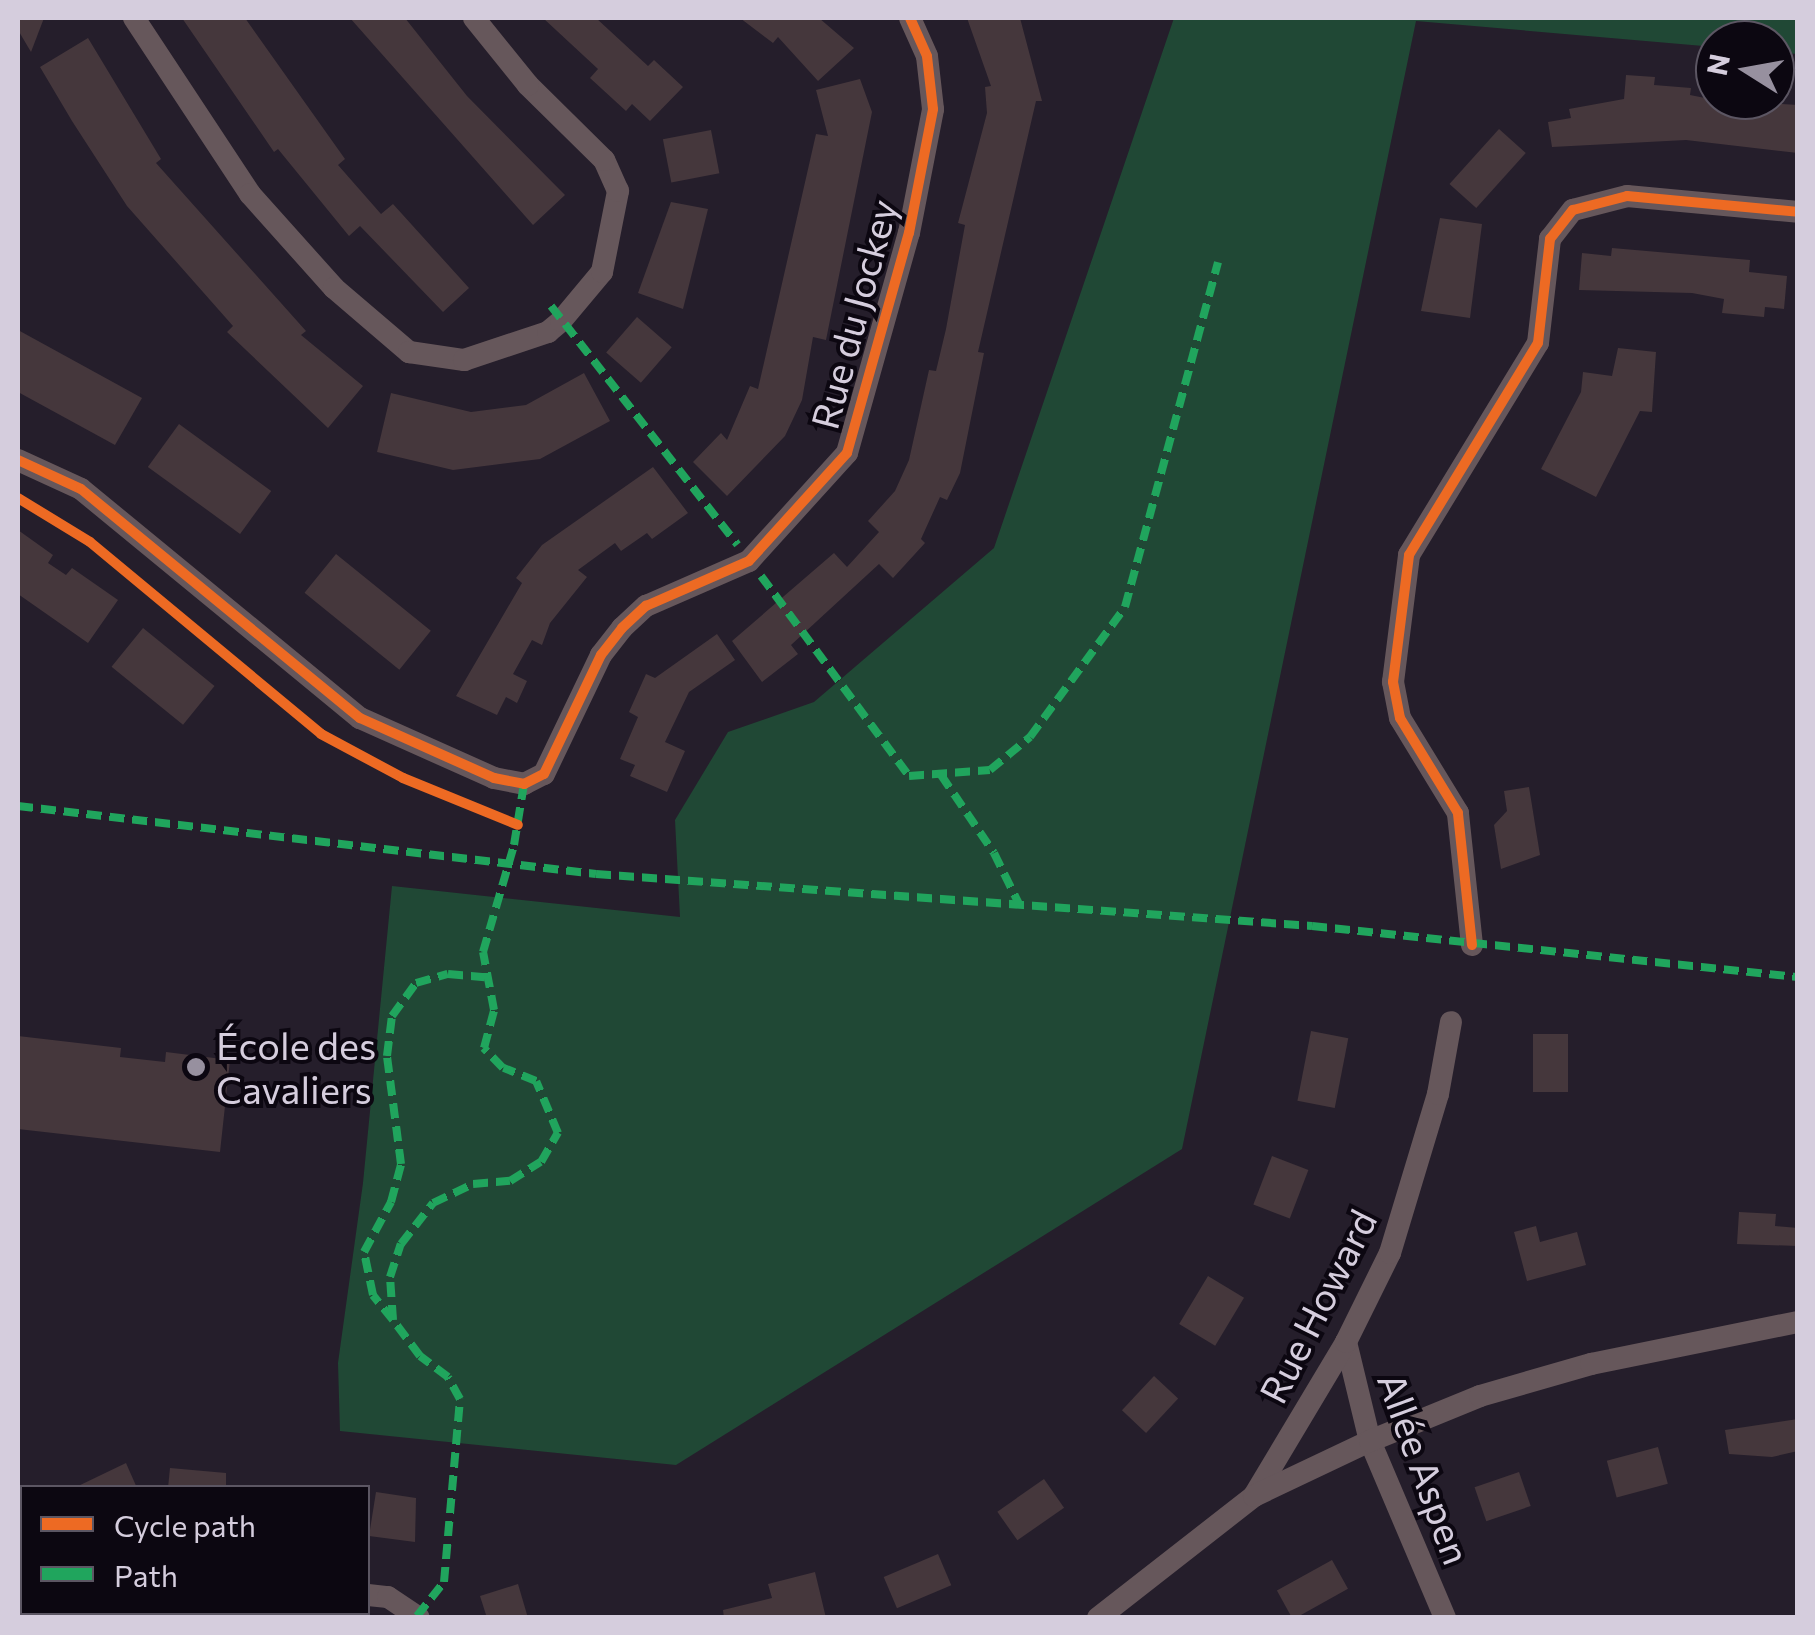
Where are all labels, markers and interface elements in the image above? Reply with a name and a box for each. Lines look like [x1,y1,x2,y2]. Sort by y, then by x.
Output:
north arrow [1695,20,1795,120]
text: N [1699,51,1736,78]
street label: Rue du Jockey [800,194,906,434]
place label: École des Cavaliers [216,1022,376,1112]
marker: École des Cavaliers [185,1056,207,1078]
street label: Rue Howard [1249,1202,1385,1410]
street label: Allée Aspen [1369,1366,1481,1570]
legend [20,1485,370,1615]
text: Cycle path [114,1506,256,1543]
text: Path [114,1556,178,1593]

